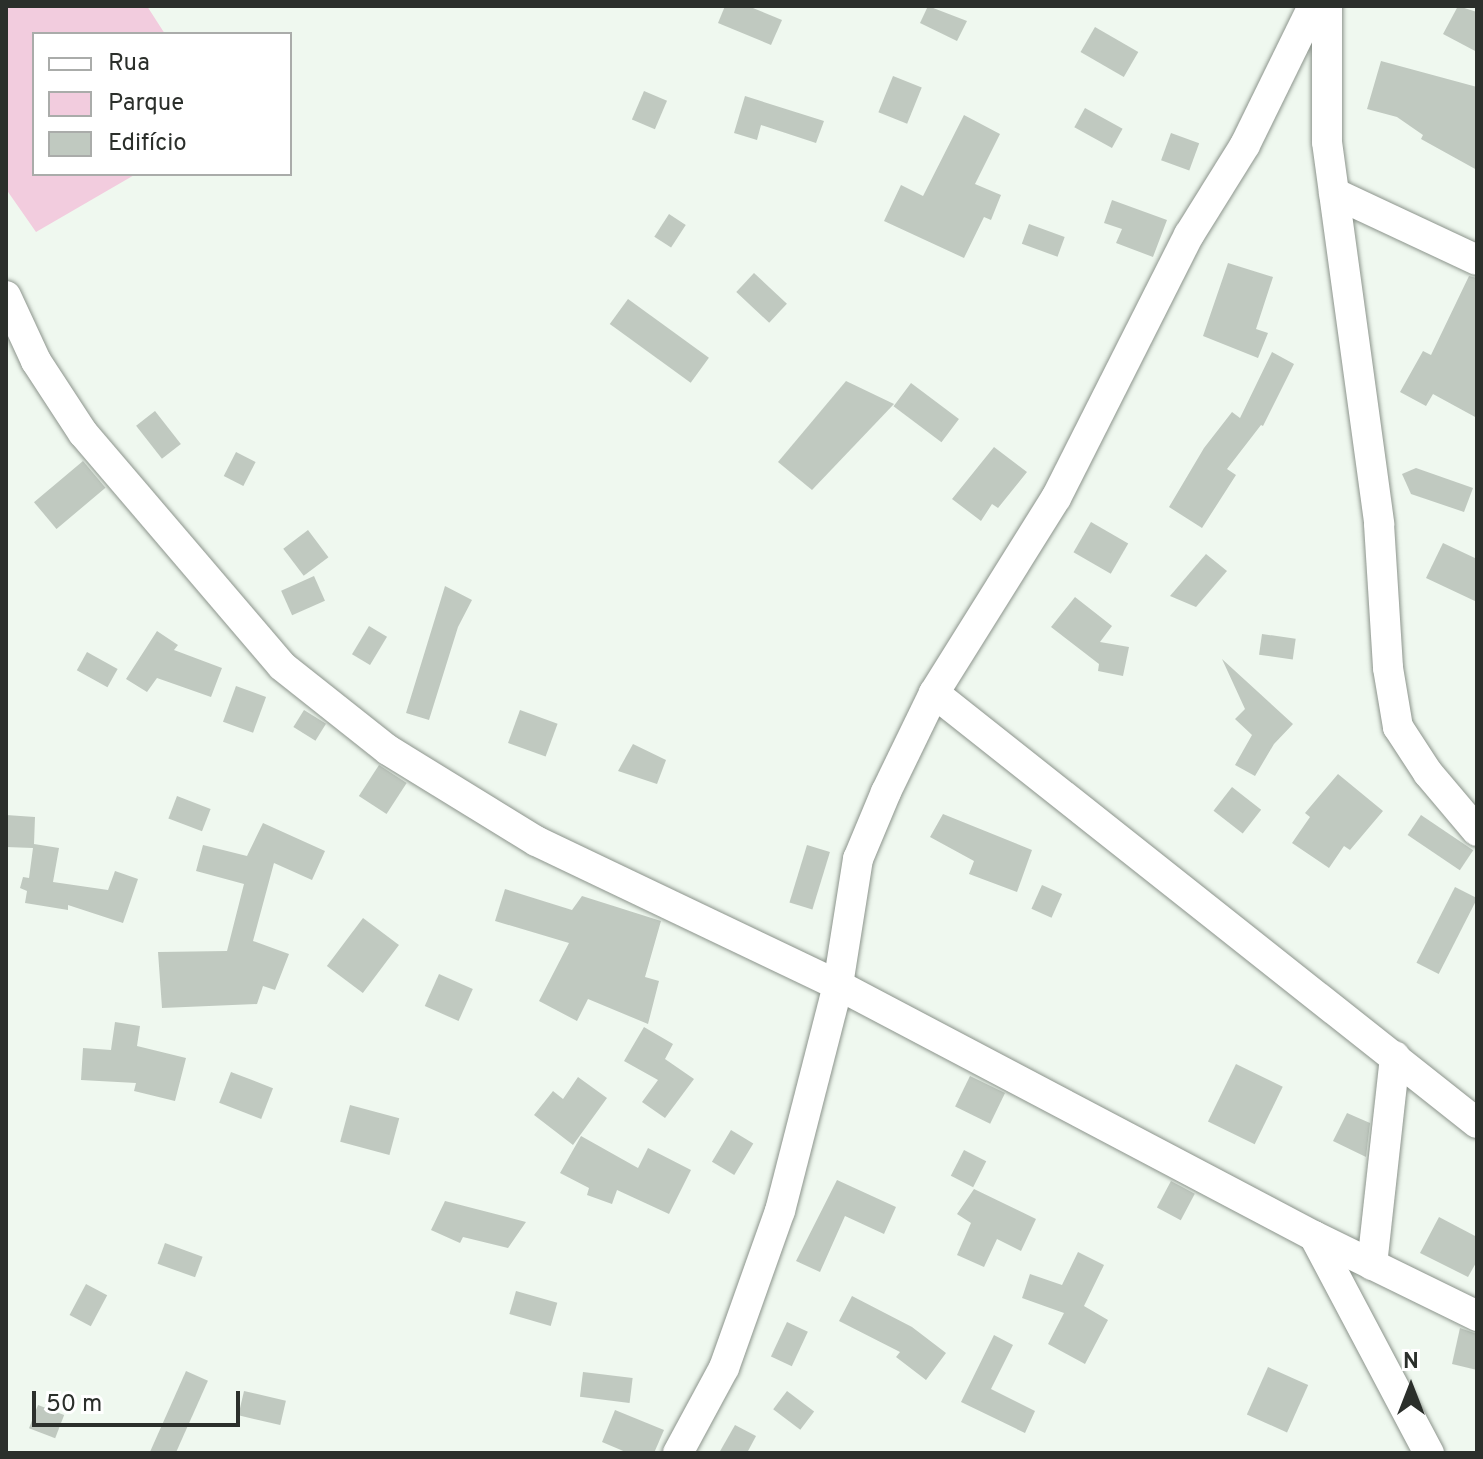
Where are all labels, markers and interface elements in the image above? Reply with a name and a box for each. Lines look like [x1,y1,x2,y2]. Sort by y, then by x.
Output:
legend [32,32,292,176]
text: Rua [108,49,150,79]
text: Parque [108,89,184,119]
text: Edifício [108,129,187,159]
north arrow [1371,1347,1451,1427]
text: N [1403,1349,1419,1376]
scale bar [36,1375,244,1425]
text: 50 m [46,1390,102,1420]

